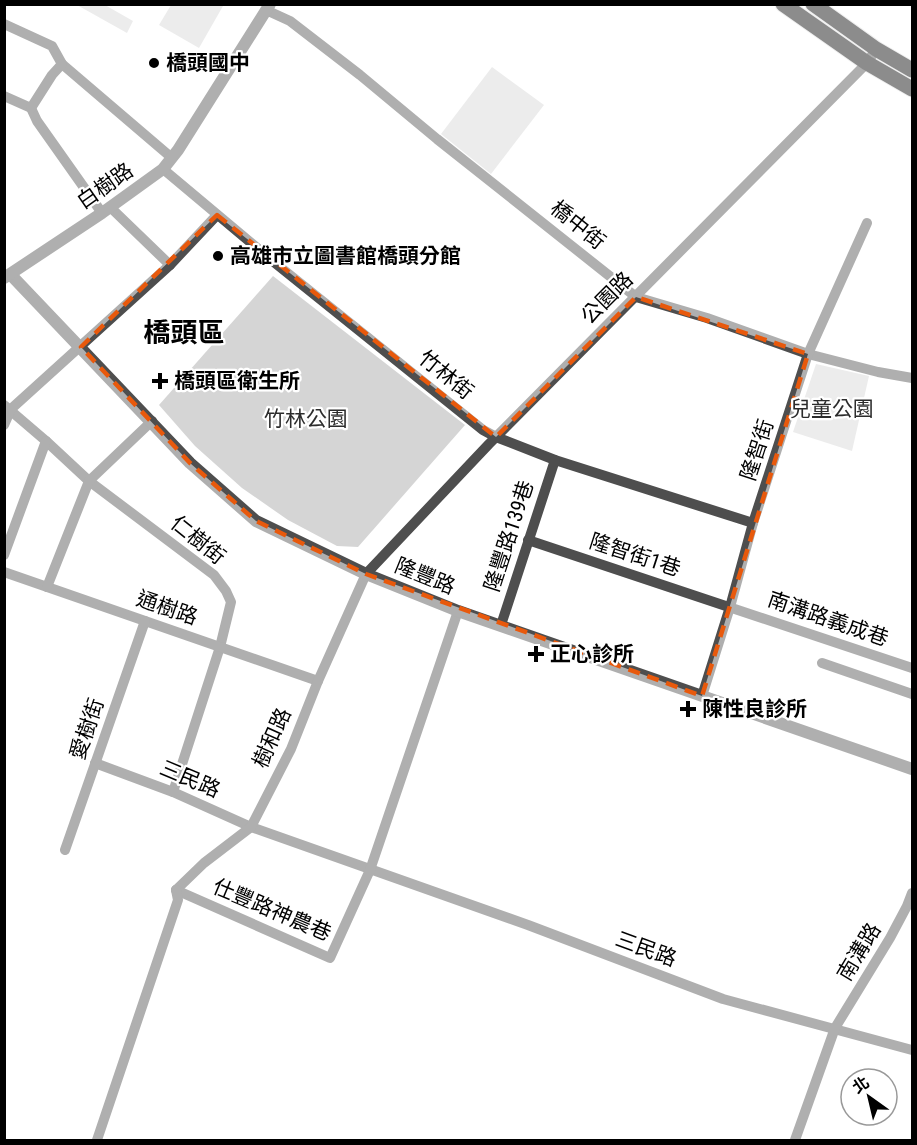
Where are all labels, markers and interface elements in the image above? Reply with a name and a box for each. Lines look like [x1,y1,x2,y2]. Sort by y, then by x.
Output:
place label: 橋頭國中 [166,51,250,75]
marker: 橋頭國中 [147,56,161,70]
street label: 白樹路 [72,158,138,214]
street label: 橋中街 [546,196,610,254]
place label: 高雄市立圖書館橋頭分館 [230,244,461,268]
marker: 高雄市立圖書館橋頭分館 [211,249,225,263]
street label: 公園路 [576,267,638,329]
district label: 橋頭區 [144,317,225,349]
street label: 竹林街 [414,346,478,404]
place label: 橋頭區衛生所 [174,369,300,393]
marker: 橋頭區衛生所 [151,372,169,390]
park label: 兒童公園 [790,397,874,421]
park label: 竹林公園 [264,407,348,431]
street label: 隆智街 [736,416,778,484]
street label: 隆豐路139巷 [480,478,538,594]
street label: 仁樹街 [166,511,230,569]
street label: 隆智街1巷 [586,529,684,581]
street label: 隆豐路 [391,553,459,599]
street label: 通樹路 [133,586,201,630]
street label: 南溝路義成巷 [765,587,891,651]
place label: 正心診所 [550,642,634,666]
marker: 正心診所 [527,645,545,663]
street label: 愛樹街 [65,695,109,763]
place label: 陳性良診所 [702,697,807,721]
marker: 陳性良診所 [679,700,697,718]
street label: 樹和路 [248,704,296,772]
street label: 三民路 [156,756,224,802]
street label: 仕豐路神農巷 [209,874,335,946]
street label: 南溝路 [832,919,886,985]
street label: 三民路 [612,927,680,971]
north arrow [839,1067,899,1127]
text: 北 [849,1073,873,1097]

